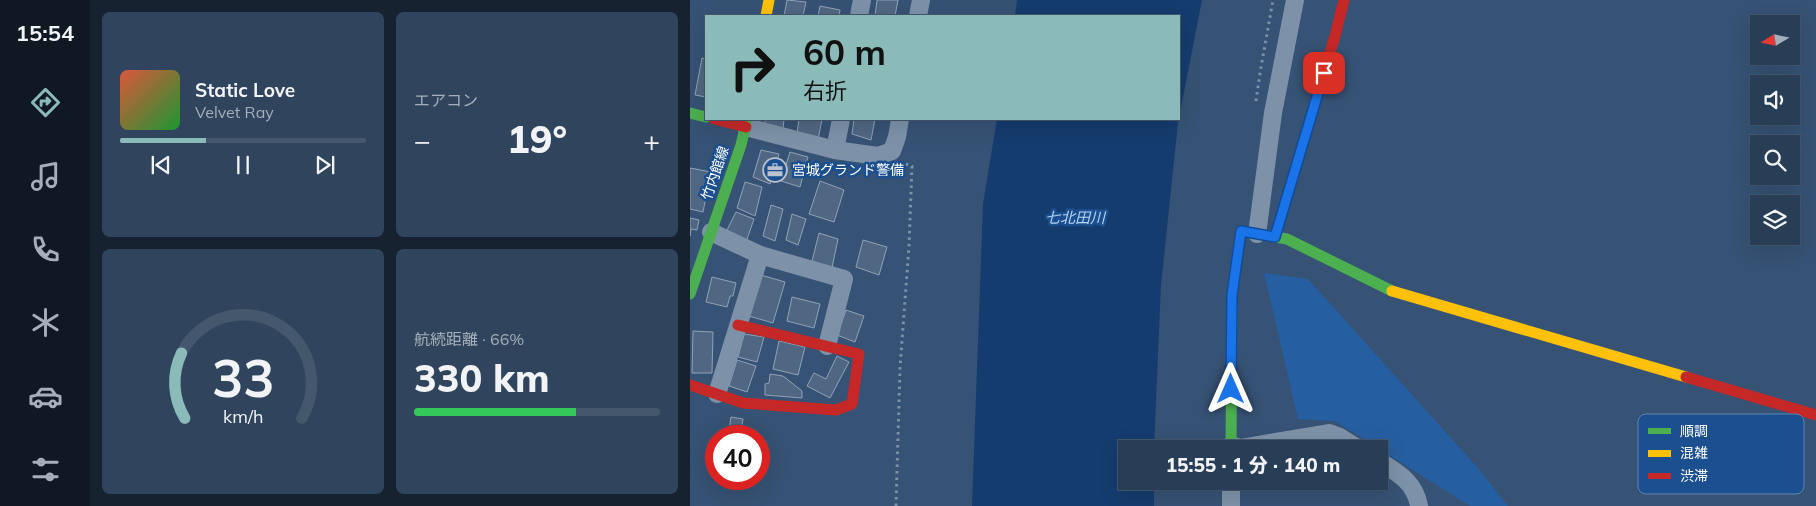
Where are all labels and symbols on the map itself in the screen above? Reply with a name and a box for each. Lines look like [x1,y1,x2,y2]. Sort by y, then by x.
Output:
north arrow [1750,15,1800,65]
pin [1303,52,1345,94]
street label: 竹内館線 [697,144,733,202]
office icon: 宮城グランド警備 [762,157,788,183]
place label: 宮城グランド警備 [792,161,904,179]
water label: 七北田川 [1045,208,1107,227]
position arrow [1204,362,1256,414]
legend [1638,414,1804,494]
text: 順調 [1680,422,1708,440]
speed limit sign: 40 [705,425,770,490]
text: 混雑 [1680,444,1708,462]
text: 渋滞 [1680,467,1708,485]

